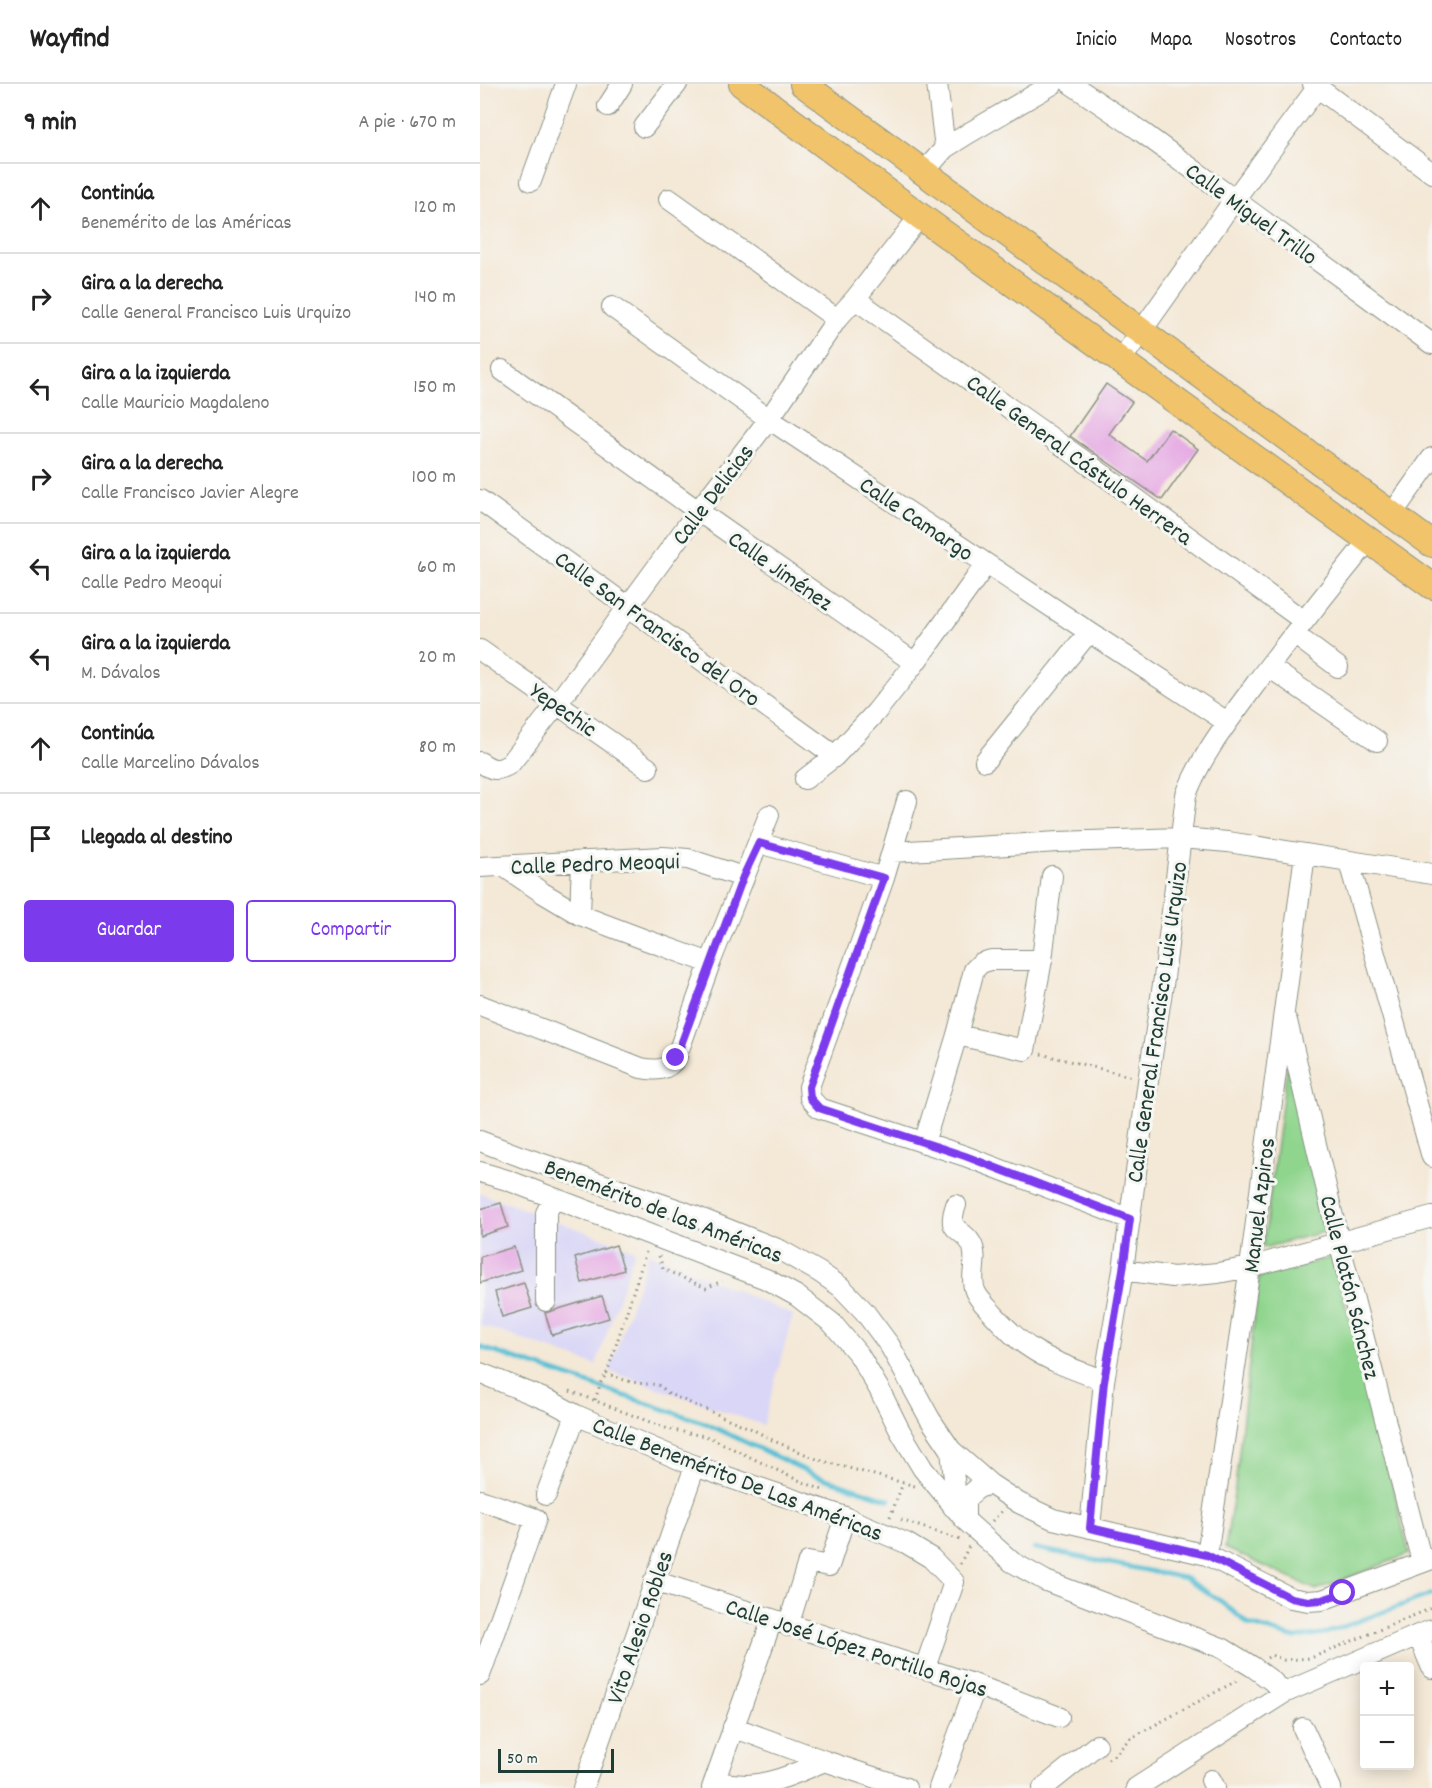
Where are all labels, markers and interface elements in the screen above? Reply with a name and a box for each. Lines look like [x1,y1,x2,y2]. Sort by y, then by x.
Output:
text: Wayfind [30,21,110,61]
text: Inicio [1075,26,1117,56]
text: Mapa [1150,26,1192,56]
text: Nosotros [1225,26,1296,56]
text: Contacto [1329,26,1402,56]
text: 9 min [24,105,77,142]
text: A pie · 670 m [358,109,456,137]
street label: Calle Miguel Trillo [1177,156,1324,275]
text: Continúa [81,179,154,210]
icon: ahead [24,192,57,225]
text: 120 m [414,194,456,222]
text: Benemérito de las Américas [81,210,292,238]
text: Gira a la derecha [81,269,223,300]
icon: right [24,282,57,315]
text: 140 m [414,284,456,312]
text: Calle General Francisco Luis Urquizo [81,300,351,328]
text: Gira a la izquierda [81,359,230,390]
street label: Calle General Cástulo Herrera [958,368,1199,556]
icon: left [24,372,57,405]
text: 150 m [413,374,456,402]
text: Calle Mauricio Magdaleno [81,390,269,418]
street label: Calle Delicias [665,438,764,554]
text: Gira a la derecha [81,449,223,480]
icon: right [24,462,57,495]
text: 100 m [412,464,456,492]
street label: Calle Camargo [851,470,979,571]
text: Calle Francisco Javier Alegre [81,480,299,508]
street label: Calle Jiménez [720,524,839,621]
text: Gira a la izquierda [81,539,230,570]
street label: Calle San Francisco del Oro [546,544,766,717]
icon: left [24,552,57,585]
text: 60 m [417,554,456,582]
text: Calle Pedro Meoqui [81,570,222,598]
text: Gira a la izquierda [81,629,230,660]
icon: left [24,642,57,675]
text: 20 m [418,644,456,672]
text: M. Dávalos [81,660,161,688]
street label: Yepechic [522,676,603,747]
text: Continúa [81,719,154,750]
icon: ahead [24,732,57,765]
text: 80 m [419,734,456,762]
text: Calle Marcelino Dávalos [81,750,260,778]
icon: arrive [24,822,57,855]
text: Llegada al destino [81,823,233,854]
street label: Calle Pedro Meoqui [510,846,680,886]
street label: Calle General Francisco Luis Urquizo [1120,860,1198,1185]
button: Guardar [24,900,234,962]
button: Compartir [246,900,456,962]
route end [662,1044,688,1070]
street label: Manuel Azpiros [1236,1136,1286,1275]
street label: Benemérito de las Américas [539,1152,787,1274]
street label: Calle Platón Sánchez [1309,1192,1387,1383]
street label: Calle Benemérito De Las Américas [587,1410,887,1552]
street label: Vito Alesio Robles [600,1547,684,1709]
route start [1329,1579,1355,1605]
street label: Calle José López Portillo Rojas [721,1591,992,1708]
map controls [1360,1662,1414,1770]
button: + [1360,1662,1414,1716]
button: − [1360,1716,1414,1770]
scale bar [498,1746,614,1774]
text: 50 m [507,1748,538,1771]

